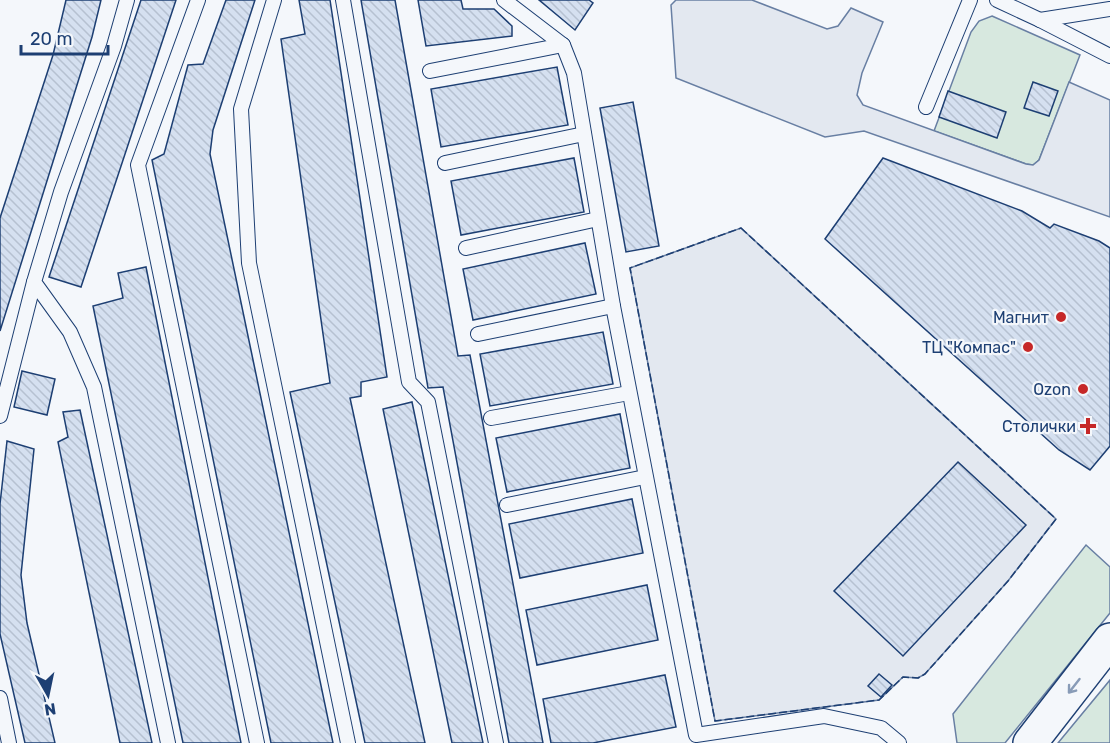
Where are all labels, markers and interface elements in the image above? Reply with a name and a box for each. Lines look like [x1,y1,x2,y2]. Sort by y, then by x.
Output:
scale bar [21,18,108,56]
text: 20 m [30,28,72,50]
place label: Магнит [993,308,1049,327]
marker: Магнит [1054,310,1068,324]
place label: ТЦ "Компас" [922,338,1016,357]
marker: ТЦ "Компас" [1021,340,1035,354]
place label: Ozon [1033,380,1071,399]
marker: Ozon [1076,382,1090,396]
place label: Столички [1002,417,1076,436]
marker: Столички [1081,419,1095,433]
north arrow [18,665,78,725]
one-way arrow [1068,678,1081,694]
text: N [43,699,57,720]

